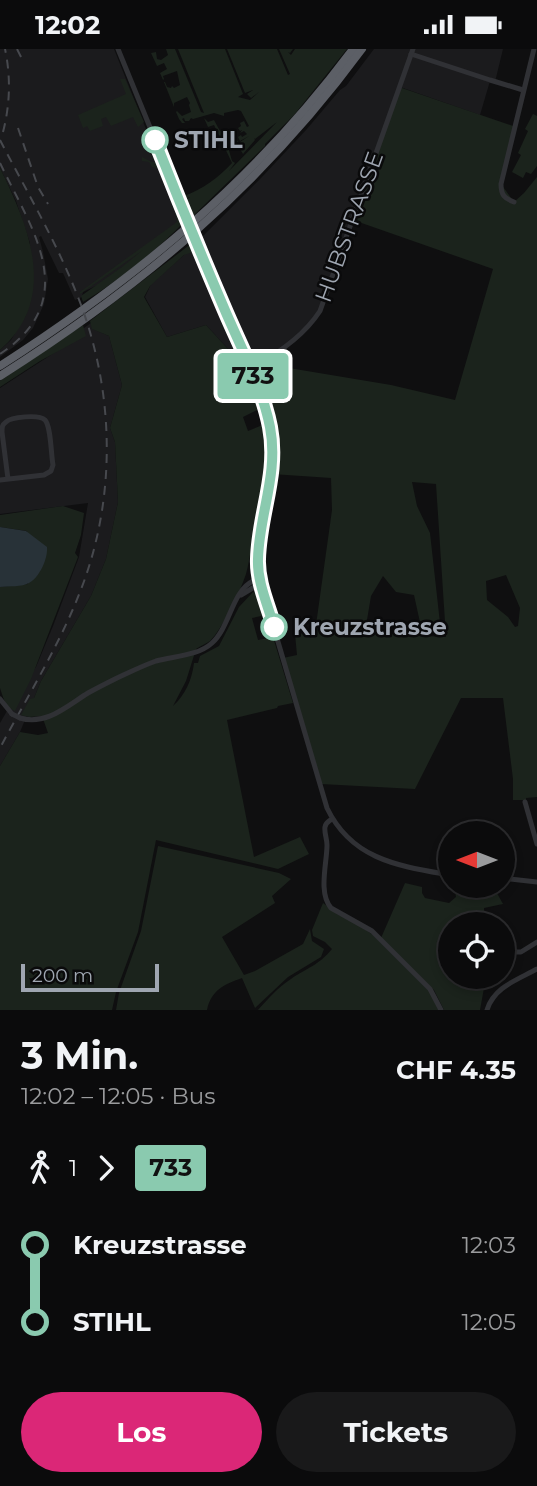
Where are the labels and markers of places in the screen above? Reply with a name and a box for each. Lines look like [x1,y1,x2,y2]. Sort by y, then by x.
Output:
place label: STIHL [174,126,243,154]
marker: STIHL [142,127,168,153]
place label: Kreuzstrasse [293,613,447,641]
marker: Kreuzstrasse [261,614,287,640]

